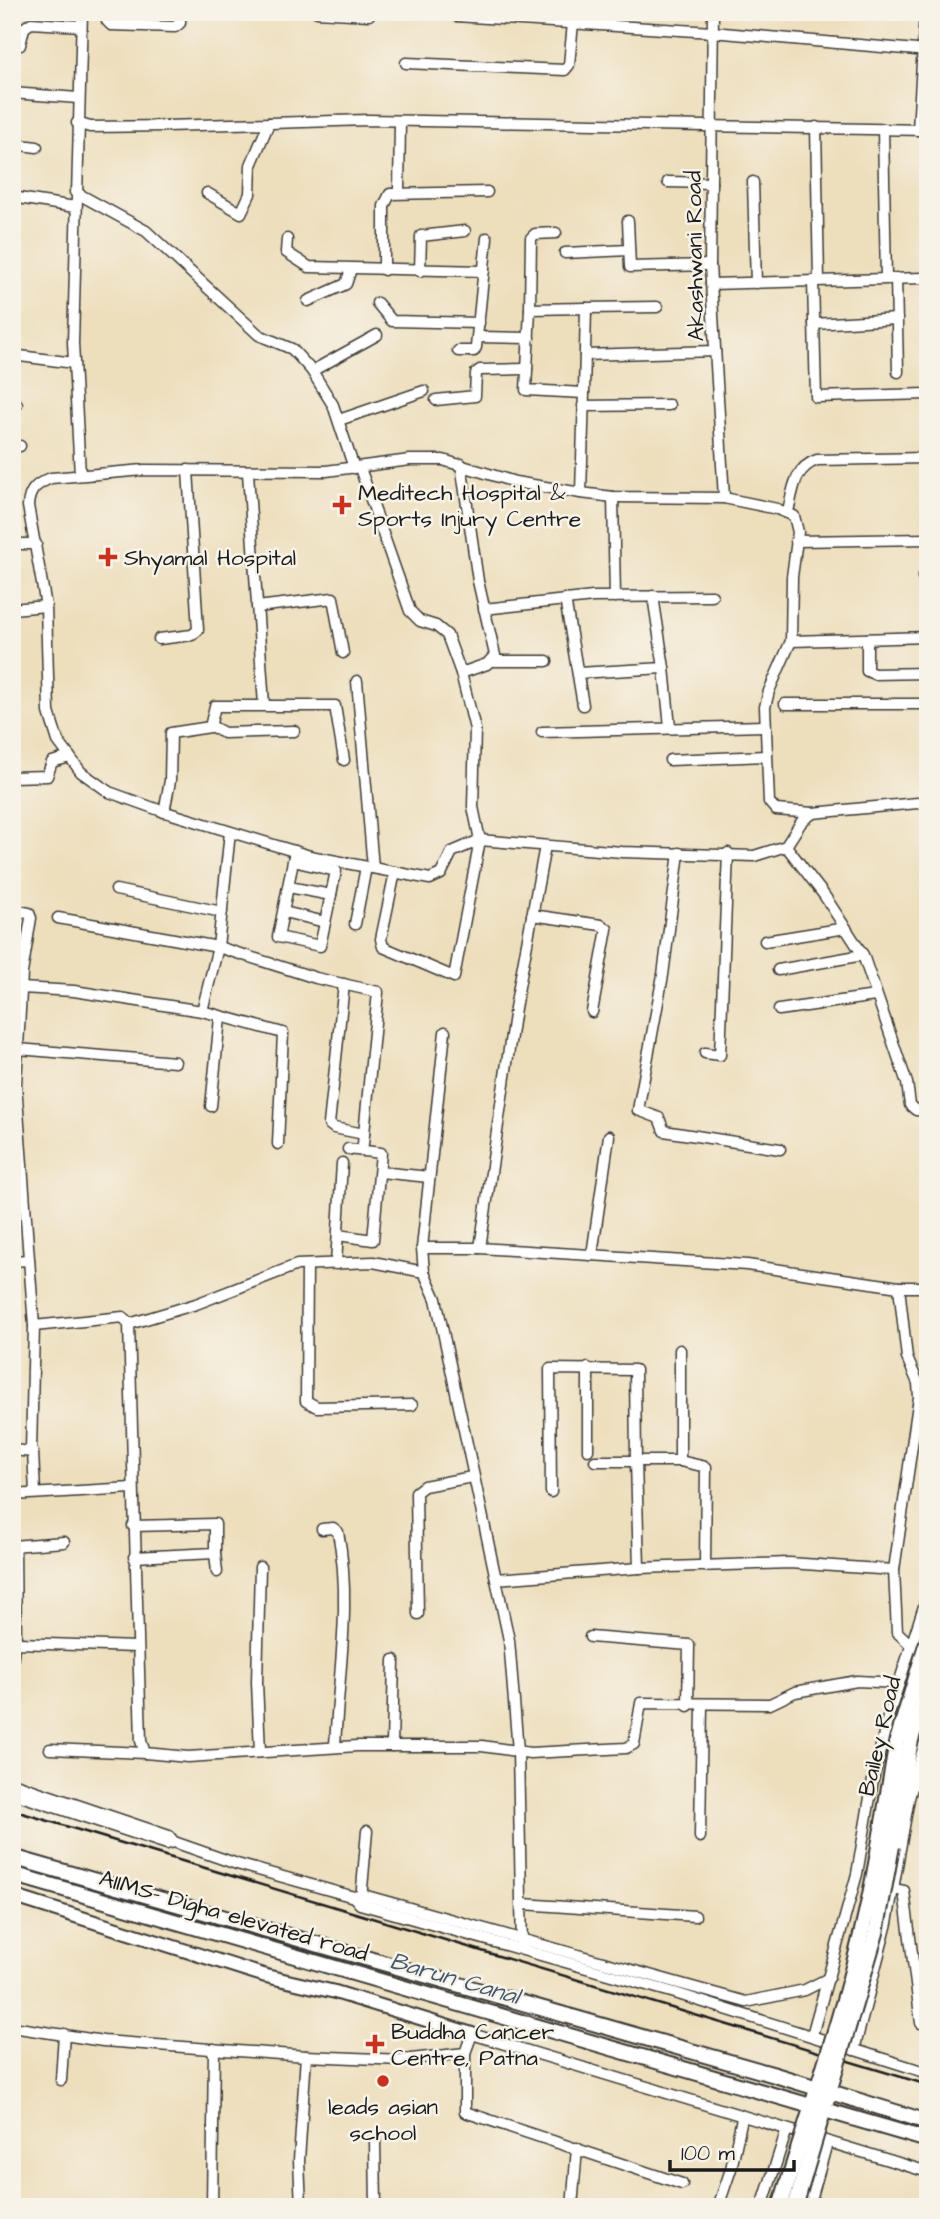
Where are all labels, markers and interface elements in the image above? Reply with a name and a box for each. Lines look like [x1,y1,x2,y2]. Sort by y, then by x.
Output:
street label: Akashwani Road [678,170,712,342]
place label: Meditech Hospital & Sports Injury Centre [358,477,581,536]
marker: Meditech Hospital & Sports Injury Centre [332,495,352,515]
place label: Shyamal Hospital [124,542,296,575]
marker: Shyamal Hospital [98,547,118,567]
street label: Bailey Road [851,1673,910,1800]
street label: AIIMS- Digha elevated road [95,1862,372,1971]
water label: Barun Canal [386,1944,527,2015]
place label: Buddha Cancer Centre, Patna [391,2016,554,2074]
marker: Buddha Cancer Centre, Patna [365,2034,385,2054]
marker: leads asian school [375,2073,391,2089]
place label: leads asian school [328,2091,438,2149]
scale bar [670,2128,795,2172]
text: 100 m [681,2139,736,2168]

